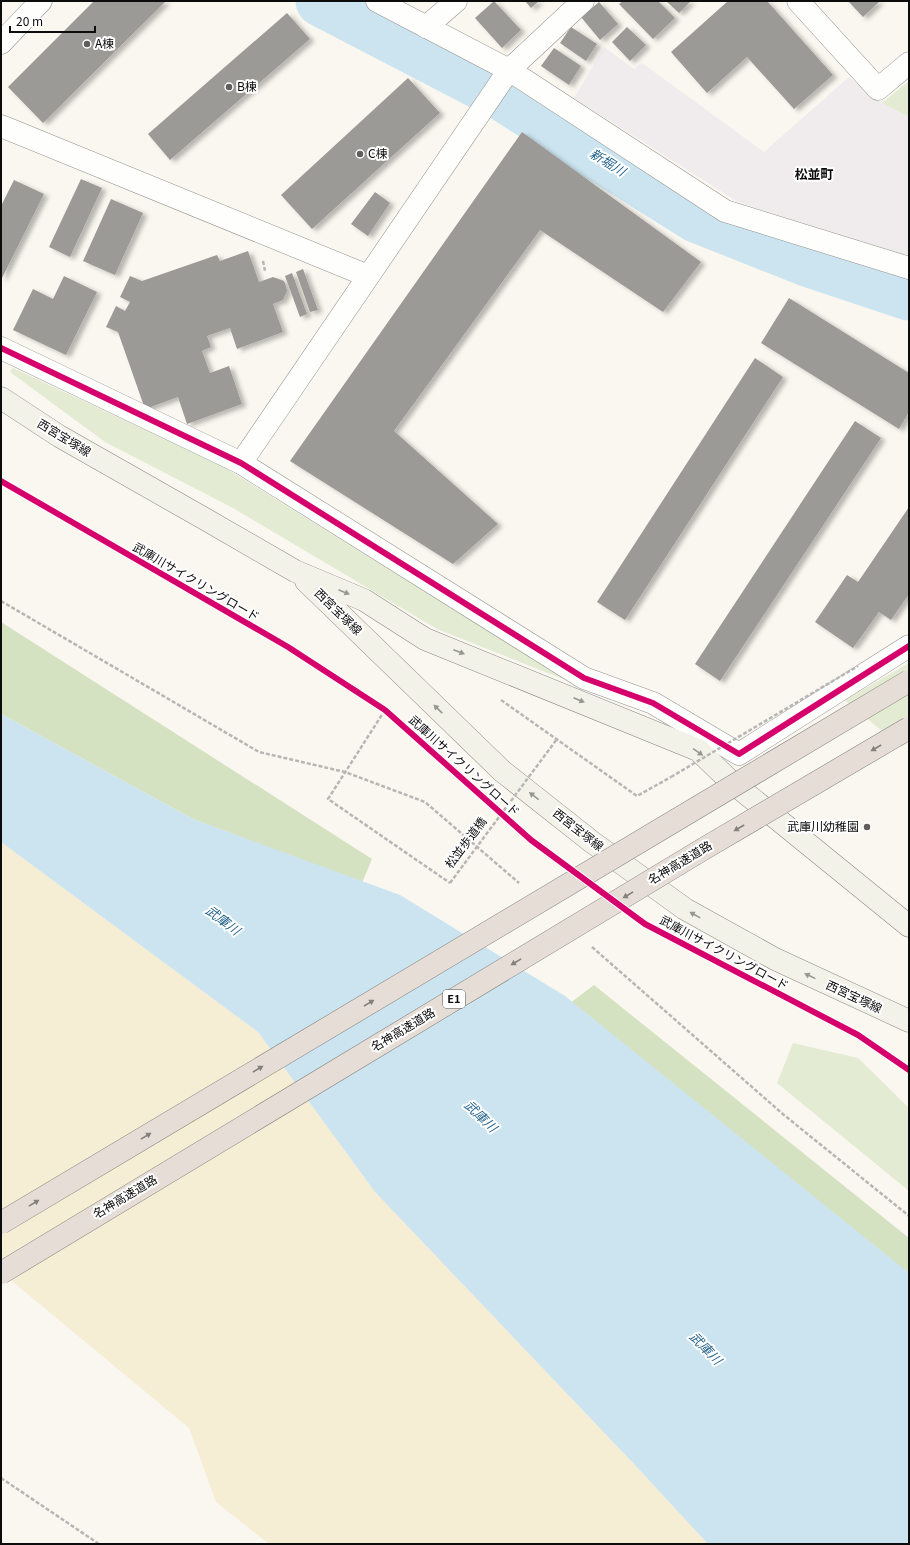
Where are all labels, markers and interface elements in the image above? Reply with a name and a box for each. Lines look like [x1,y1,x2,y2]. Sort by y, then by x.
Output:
scale bar [10,8,95,34]
text: 20 m [16,12,43,29]
place label: A棟 [95,34,114,51]
marker: A棟 [82,39,92,49]
place label: B棟 [237,77,257,94]
marker: B棟 [224,82,234,92]
water label: 新堀川 [587,143,632,181]
place label: C棟 [368,144,388,161]
marker: C棟 [355,149,365,159]
district label: 松並町 [794,164,834,183]
street label: 西宮宝塚線 [35,414,95,459]
street label: 武庫川サイクリングロード [130,537,263,624]
street label: 西宮宝塚線 [312,584,367,638]
one-way arrow [338,589,349,595]
one-way arrow [453,649,465,655]
one-way arrow [574,698,586,704]
one-way arrow [433,705,443,714]
street label: 武庫川サイクリングロード [406,710,524,819]
one-way arrow [870,745,882,752]
one-way arrow [693,748,704,755]
one-way arrow [529,792,540,801]
street label: 西宮宝塚線 [550,804,608,854]
street label: 松並歩道橋 [440,813,490,871]
place label: 武庫川幼稚園 [787,817,859,834]
marker: 武庫川幼稚園 [862,822,872,832]
one-way arrow [733,825,745,832]
street label: 名神高速道路 [644,836,714,888]
one-way arrow [622,891,634,898]
water label: 武庫川 [202,900,246,940]
street label: 武庫川サイクリングロード [657,910,792,993]
one-way arrow [689,912,701,918]
one-way arrow [510,958,522,965]
one-way arrow [804,973,816,979]
street label: 西宮宝塚線 [824,975,885,1016]
road number: E1 [443,990,465,1008]
one-way arrow [363,999,375,1006]
street label: 名神高速道路 [367,1003,437,1055]
one-way arrow [252,1066,264,1073]
water label: 武庫川 [461,1095,503,1137]
one-way arrow [141,1132,151,1140]
street label: 名神高速道路 [89,1170,159,1222]
one-way arrow [28,1199,40,1206]
water label: 武庫川 [686,1327,728,1370]

